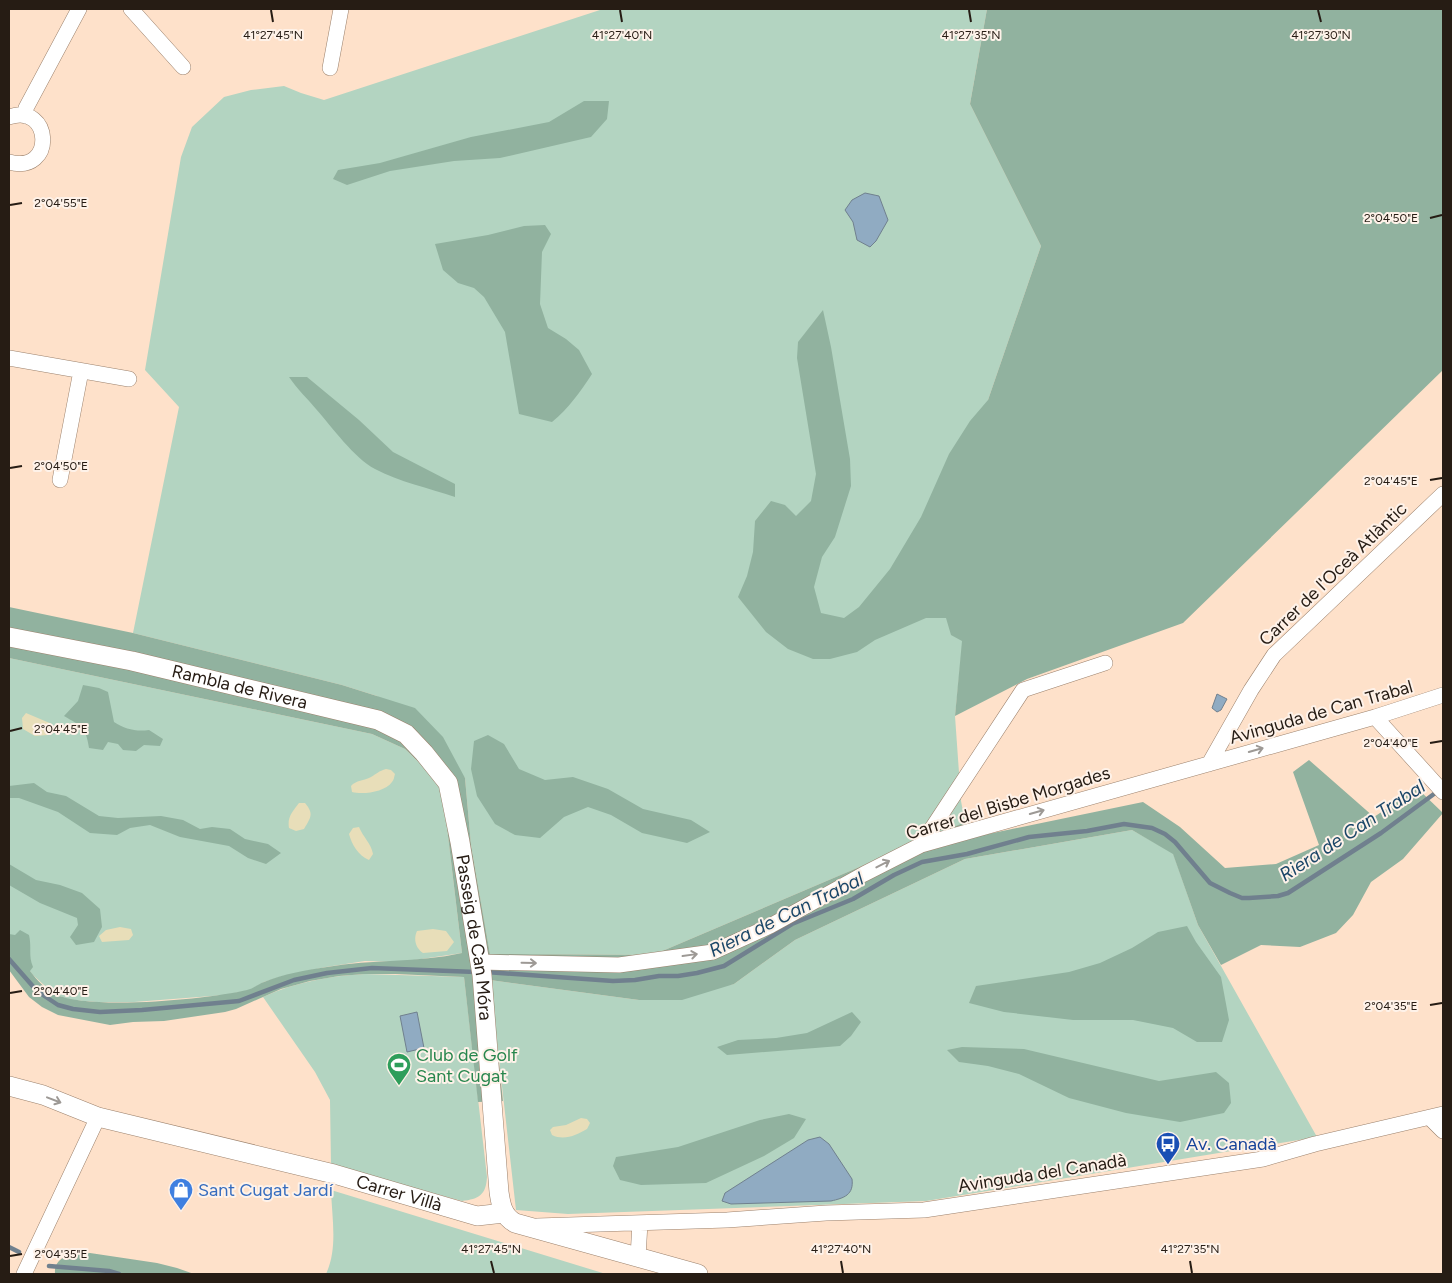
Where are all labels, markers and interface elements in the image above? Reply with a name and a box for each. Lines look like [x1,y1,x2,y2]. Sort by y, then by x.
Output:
text: 41°27'45"N [243,28,303,42]
text: 41°27'40"N [592,28,652,42]
text: 41°27'35"N [942,28,1000,42]
text: 41°27'30"N [1291,28,1351,42]
text: 2°04'55"E [34,196,88,210]
text: 2°04'50"E [1364,211,1418,225]
text: 2°04'50"E [34,459,88,473]
text: 2°04'45"E [1364,474,1418,488]
street label: Carrer de l'Oceà Atlàntic [1254,497,1412,650]
street label: Rambla de Rivera [170,660,310,714]
street label: Avinguda de Can Trabal [1227,675,1415,749]
text: 2°04'45"E [34,722,88,736]
text: 2°04'40"E [1364,736,1418,750]
one-way arrow [1248,745,1264,755]
street label: Carrer del Bisbe Morgades [903,761,1113,845]
water label: Riera de Can Trabal [1275,774,1430,886]
one-way arrow [1029,807,1045,817]
street label: Passeig de Can Móra [451,853,497,1021]
one-way arrow [876,859,891,869]
water label: Riera de Can Trabal [705,867,868,962]
one-way arrow [682,950,698,960]
one-way arrow [520,958,536,968]
text: 2°04'40"E [34,984,88,998]
text: 2°04'35"E [1364,999,1418,1013]
place label: Club de Golf Sant Cugat [416,1044,518,1087]
sports icon: Club de Golf Sant Cugat [386,1052,412,1086]
one-way arrow [46,1096,61,1105]
bus stop icon: Av. Canadà [1155,1131,1181,1165]
place label: Av. Canadà [1186,1133,1277,1155]
street label: Avinguda del Canadà [956,1149,1128,1197]
street label: Carrer Villà [353,1170,445,1216]
shop icon: Sant Cugat Jardí [168,1177,194,1211]
place label: Sant Cugat Jardí [198,1179,334,1201]
text: 41°27'45"N [461,1242,521,1256]
text: 41°27'40"N [811,1242,871,1256]
text: 41°27'35"N [1161,1242,1219,1256]
text: 2°04'35"E [34,1247,88,1261]

